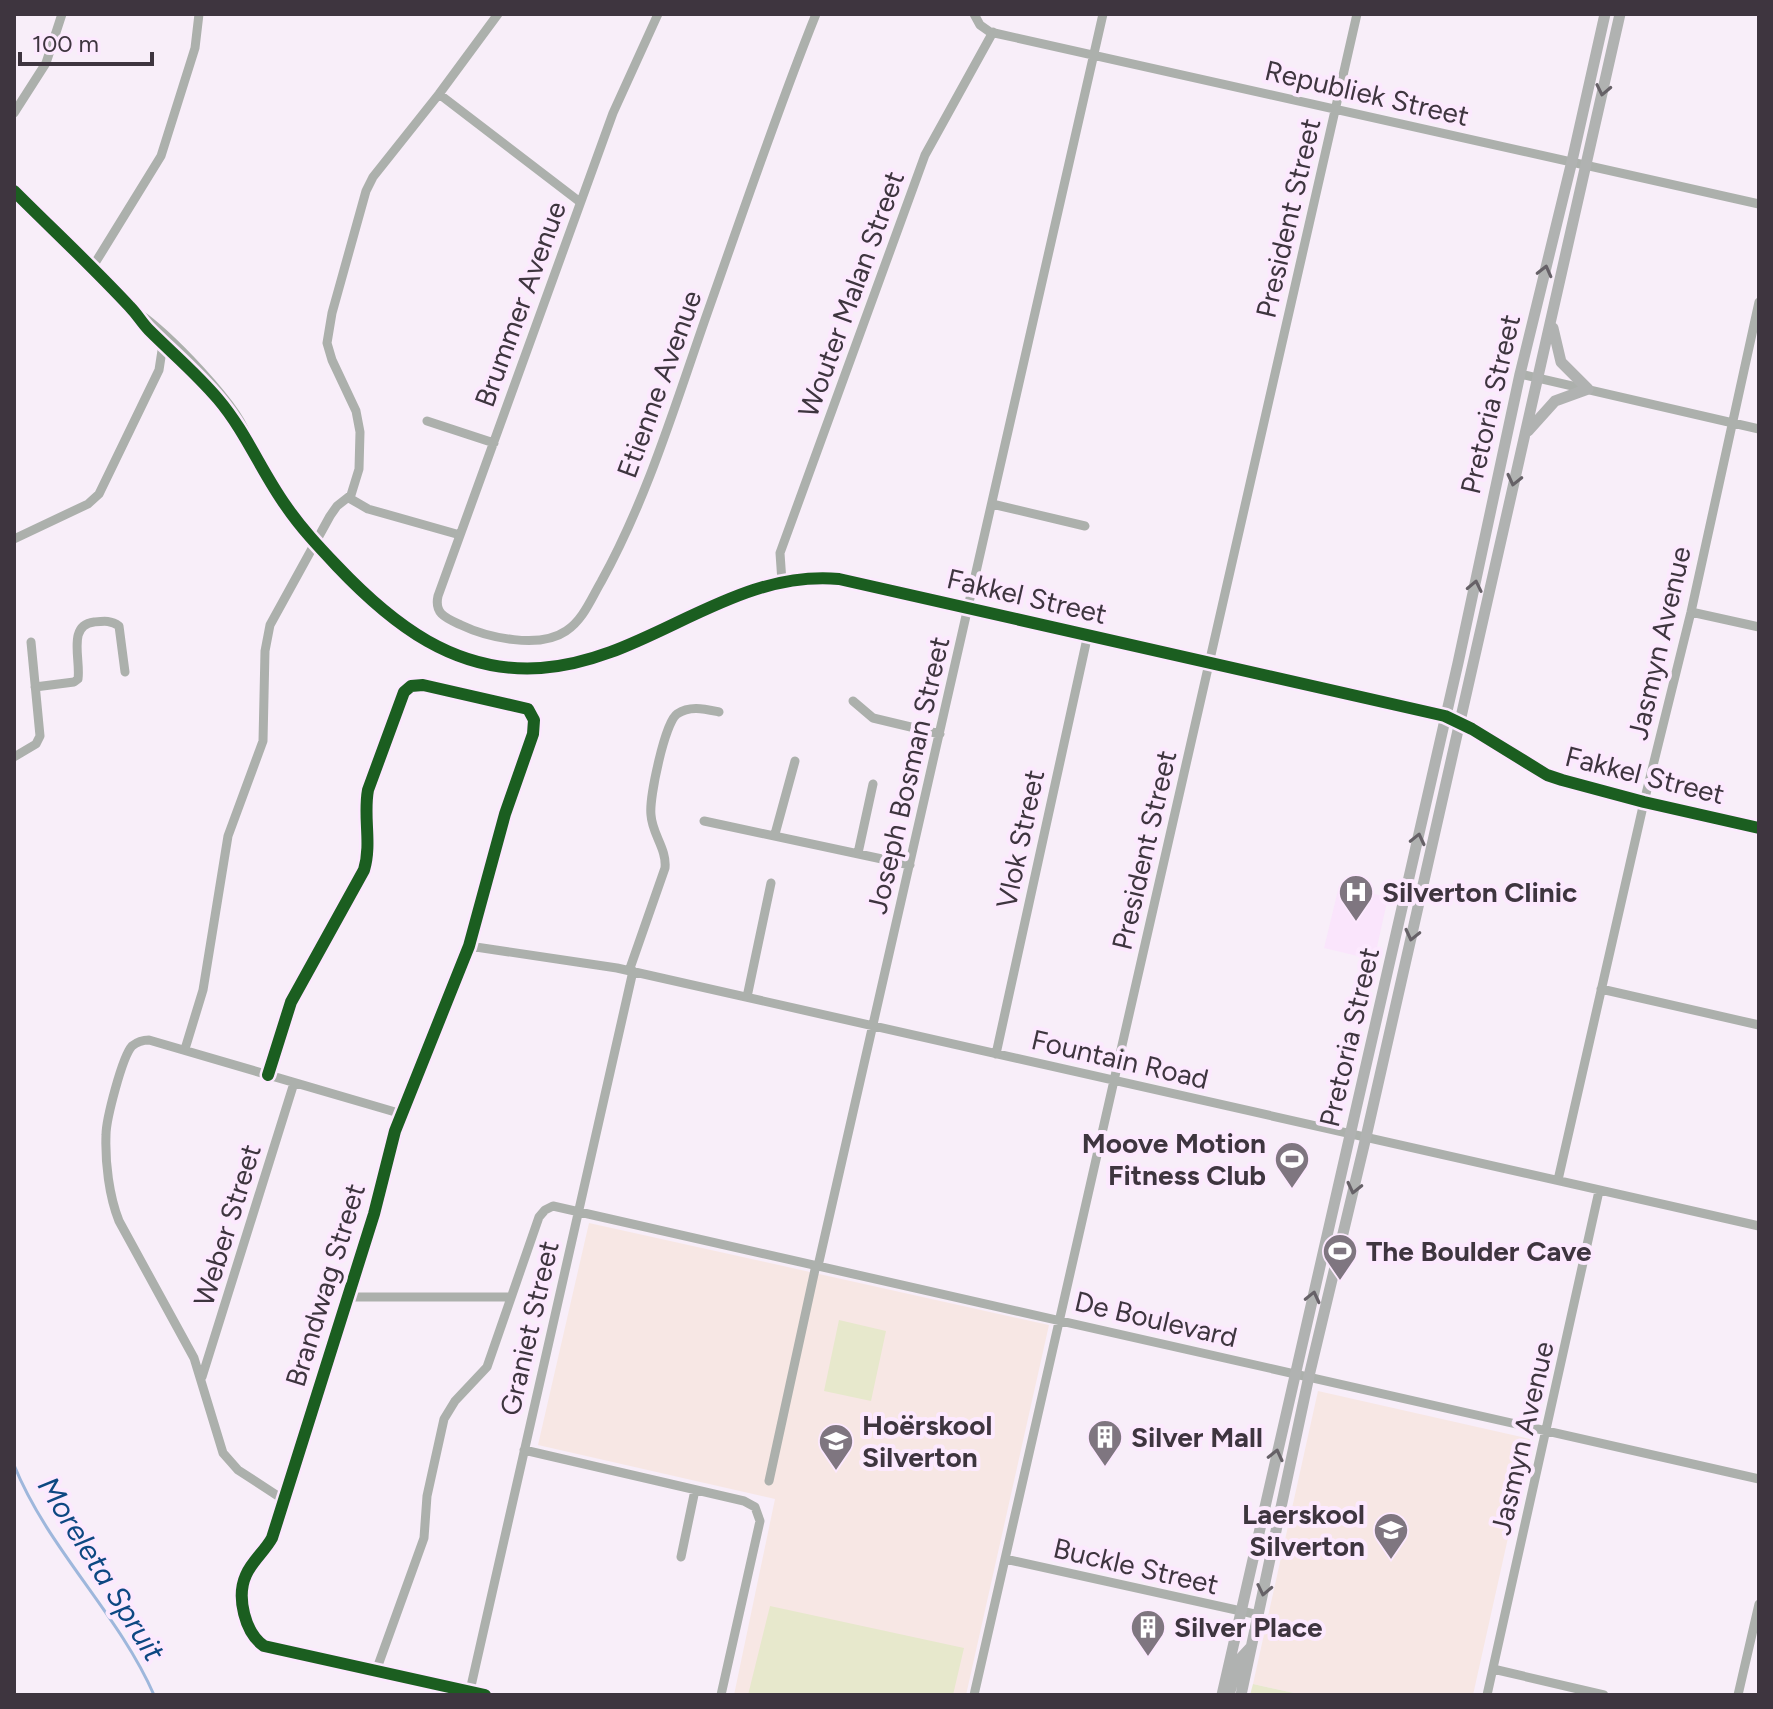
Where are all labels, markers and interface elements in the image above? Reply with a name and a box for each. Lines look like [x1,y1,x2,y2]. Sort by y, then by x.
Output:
scale bar [20,16,152,66]
text: 100 m [32,29,99,58]
street label: Republiek Street [1262,53,1472,133]
one-way arrow [1595,83,1612,96]
street label: President Street [1249,115,1327,321]
street label: Wouter Malan Street [791,166,911,422]
street label: Brummer Avenue [467,197,573,411]
one-way arrow [1536,264,1553,278]
street label: Etienne Avenue [609,286,709,482]
street label: Pretoria Street [1453,311,1527,497]
one-way arrow [1507,473,1524,487]
street label: Jasmyn Avenue [1620,543,1698,743]
street label: Fakkel Street [944,561,1110,631]
one-way arrow [1466,579,1483,593]
street label: Joseph Bosman Street [860,633,956,917]
street label: Fakkel Street [1562,739,1728,811]
street label: President Street [1105,747,1183,953]
street label: Vlok Street [989,767,1051,911]
one-way arrow [1408,833,1425,847]
hospital icon: Silverton Clinic [1337,873,1375,923]
place label: Silverton Clinic [1382,875,1577,909]
one-way arrow [1404,927,1421,941]
street label: Pretoria Street [1312,944,1386,1130]
street label: Fountain Road [1028,1022,1212,1096]
place label: Moove Motion Fitness Club [1082,1126,1266,1192]
street label: Weber Street [186,1140,268,1310]
sports icon: Moove Motion Fitness Club [1273,1140,1311,1190]
street label: Brandwag Street [278,1179,372,1391]
one-way arrow [1346,1181,1363,1195]
sports icon: The Boulder Cave [1321,1232,1359,1282]
place label: The Boulder Cave [1366,1234,1592,1268]
street label: Graniet Street [492,1237,566,1419]
street label: De Boulevard [1071,1284,1241,1354]
one-way arrow [1304,1290,1321,1304]
street label: Jasmyn Avenue [1483,1338,1561,1538]
place label: Hoërskool Silverton [862,1408,992,1474]
building icon: Silver Mall [1086,1418,1124,1468]
place label: Silver Mall [1131,1420,1263,1454]
school or university icon: Hoërskool Silverton [817,1422,855,1472]
one-way arrow [1267,1449,1284,1462]
water label: Moreleta Spruit [30,1470,173,1668]
place label: Laerskool Silverton [1242,1497,1365,1563]
school or university icon: Laerskool Silverton [1372,1511,1410,1561]
street label: Buckle Street [1050,1531,1222,1601]
one-way arrow [1256,1582,1273,1596]
building icon: Silver Place [1129,1608,1167,1658]
place label: Silver Place [1174,1610,1323,1644]

